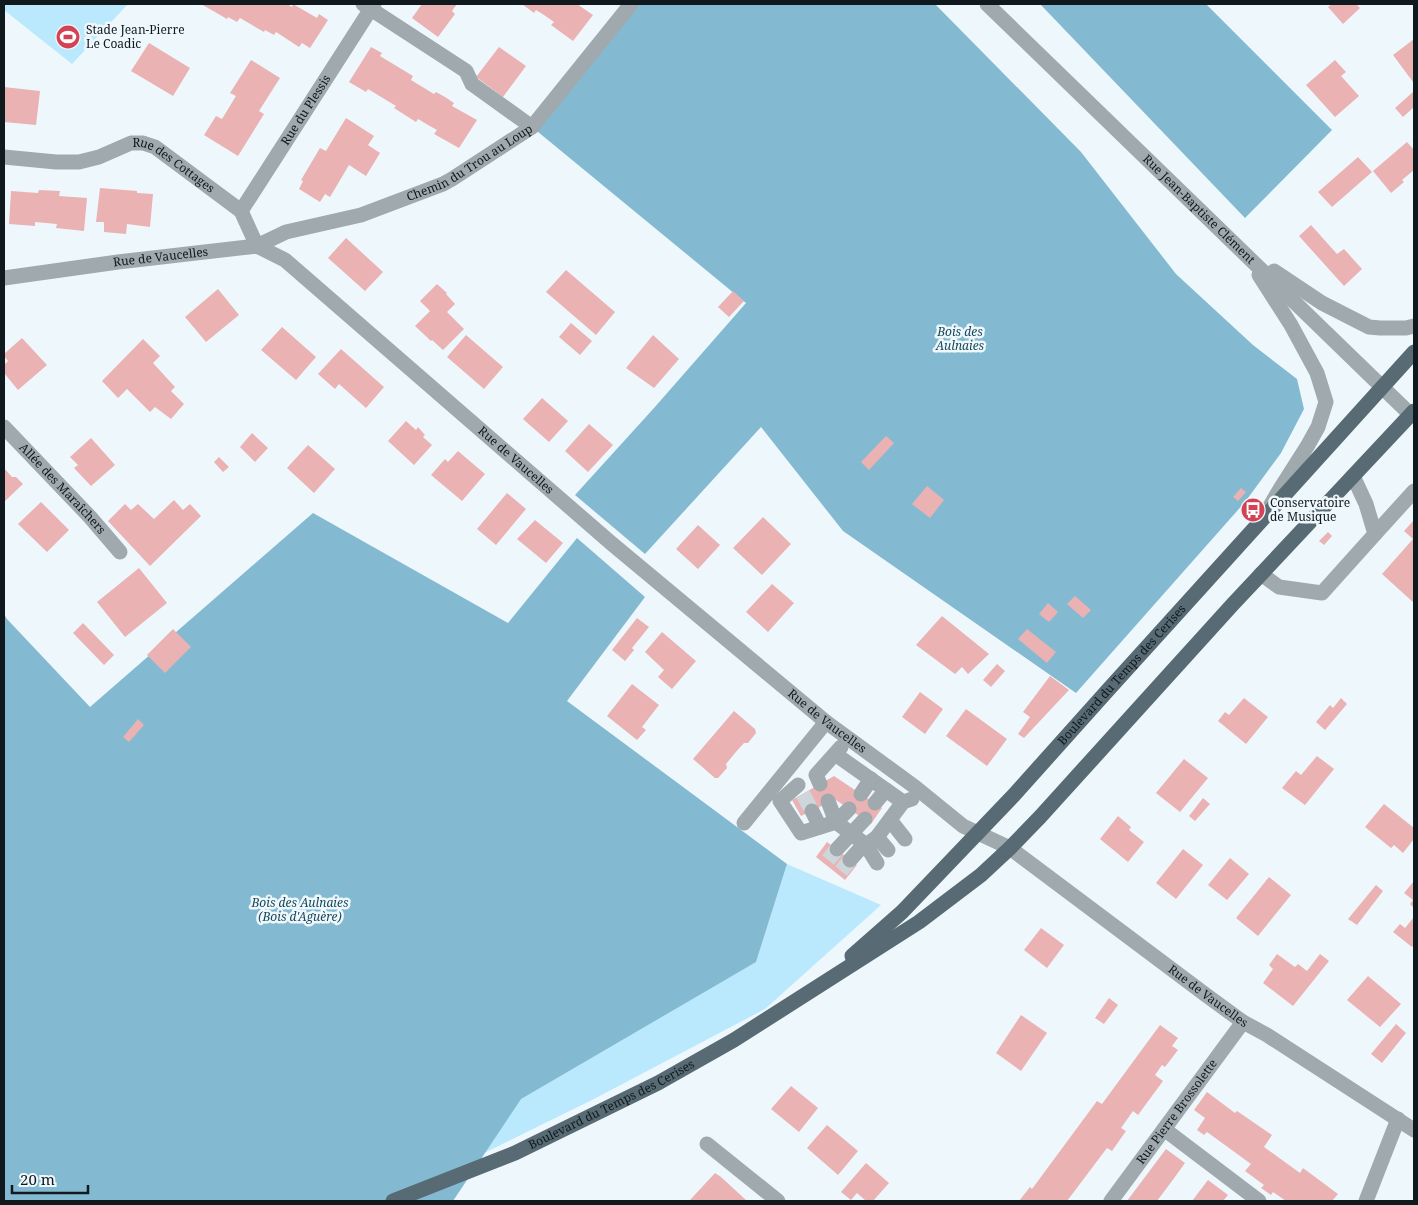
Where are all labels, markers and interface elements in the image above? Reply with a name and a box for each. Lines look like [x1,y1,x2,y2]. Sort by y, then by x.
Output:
place label: Stade Jean-Pierre Le Coadic [86,21,185,52]
sports icon: Stade Jean-Pierre Le Coadic [55,24,81,50]
street label: Rue du Plessis [276,71,334,148]
street label: Chemin du Trou au Loup [404,120,536,205]
street label: Rue des Cottages [133,134,218,197]
street label: Rue Jean-Baptiste Clément [1139,150,1259,267]
street label: Rue de Vaucelles [112,243,209,271]
park label: Bois des Aulnaies [935,323,985,354]
street label: Rue de Vaucelles [475,422,558,498]
street label: Allée des Maraîchers [16,439,110,538]
place label: Conservatoire de Musique [1270,494,1350,525]
bus stop icon: Conservatoire de Musique [1240,497,1266,523]
street label: Boulevard du Temps des Cerises [1054,601,1189,749]
street label: Rue de Vaucelles [784,685,870,757]
park label: Bois des Aulnaies (Bois d'Aguère) [251,894,349,925]
street label: Rue de Vaucelles [1165,961,1251,1031]
street label: Boulevard du Temps des Cerises [525,1055,697,1153]
street label: Rue Pierre Brossolette [1132,1055,1221,1167]
scale bar [12,1162,89,1194]
text: 20 m [20,1169,55,1189]

